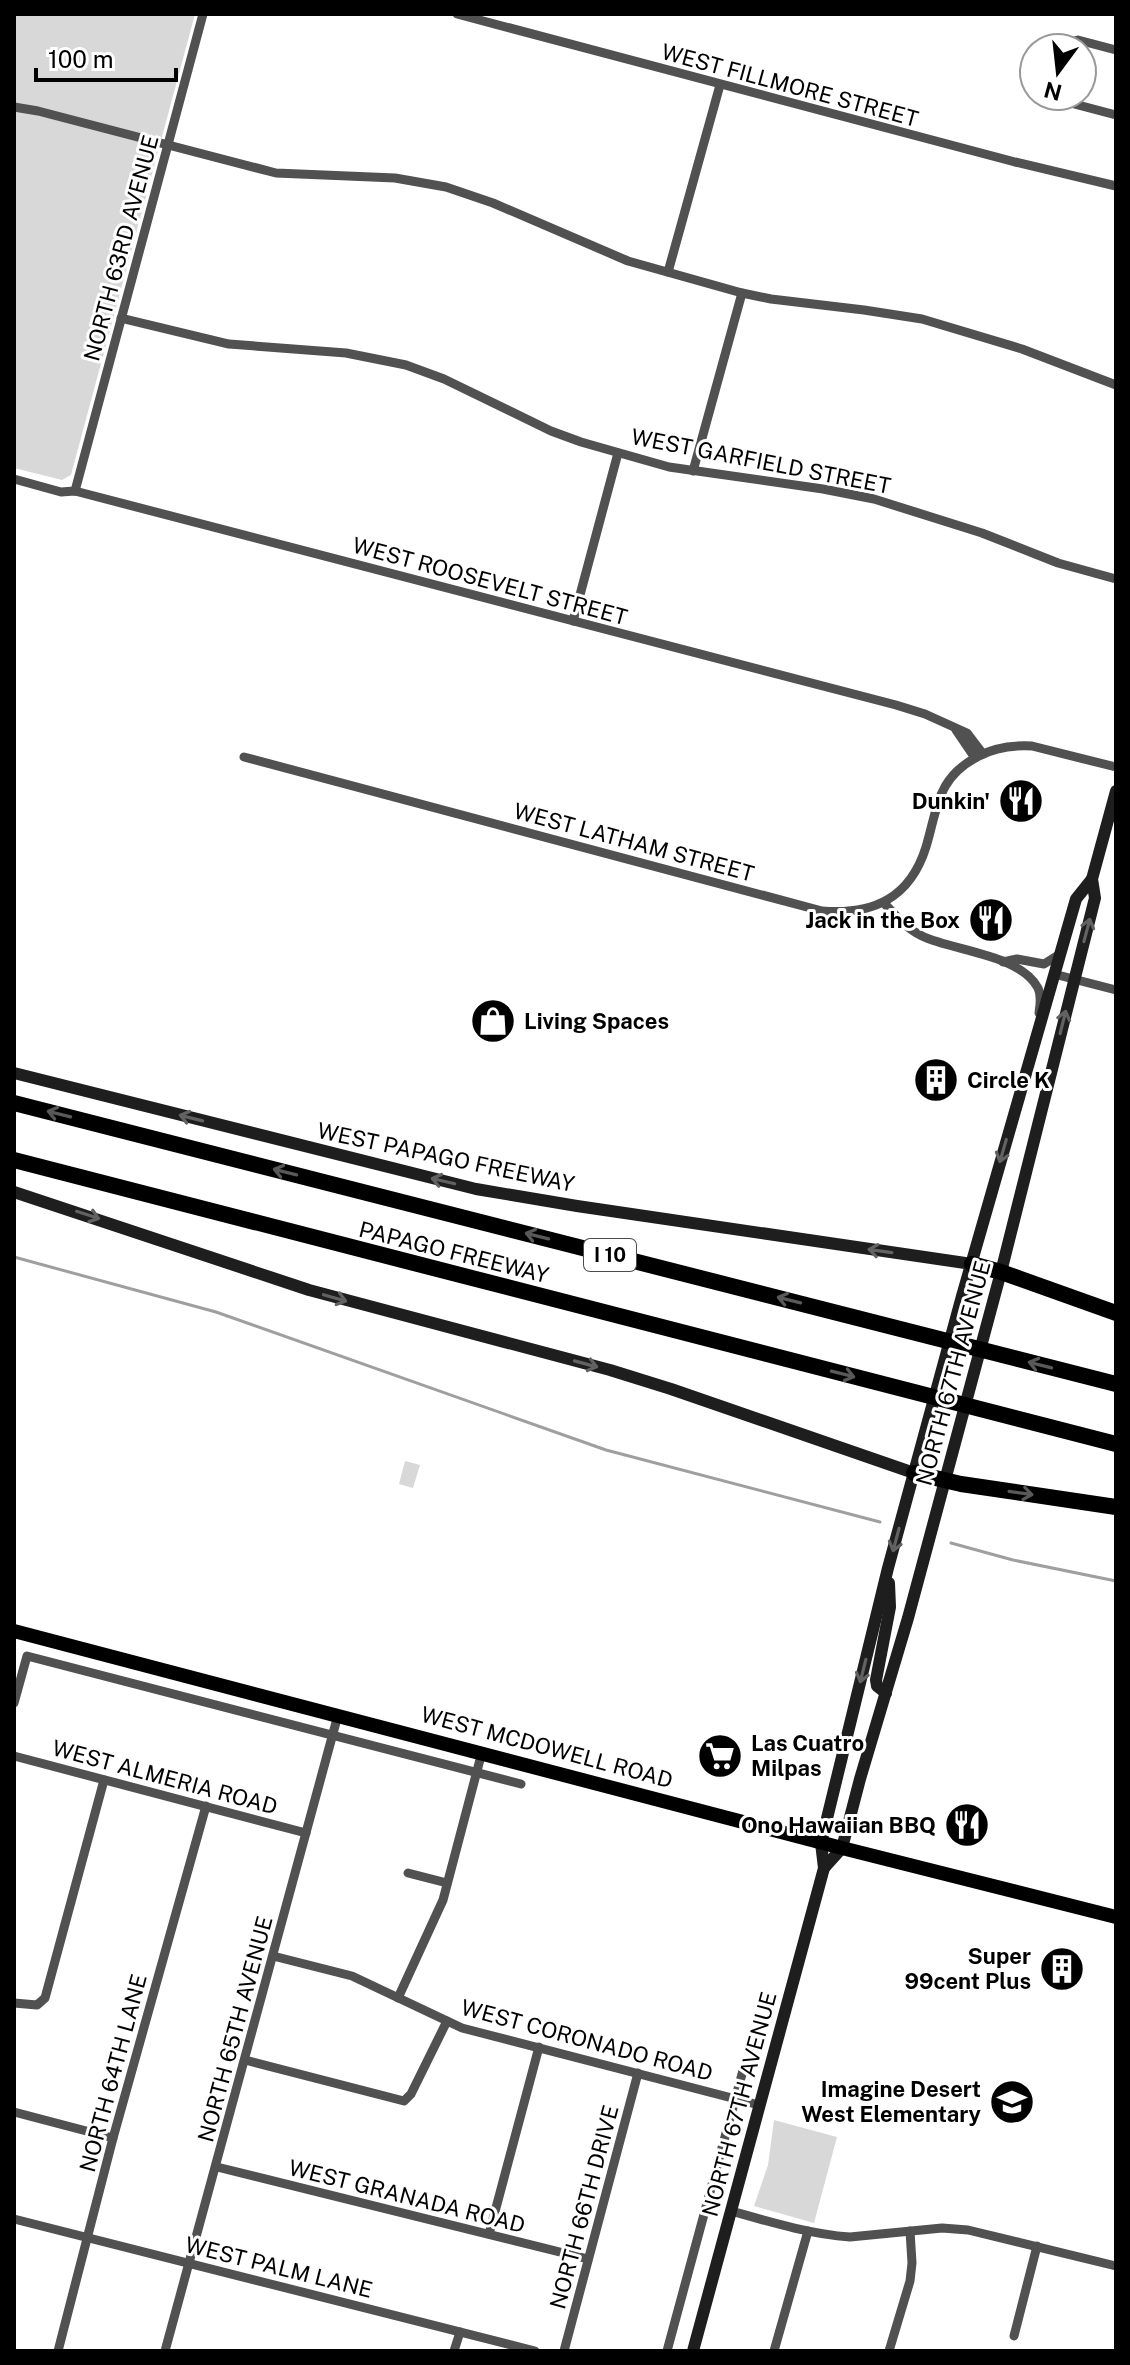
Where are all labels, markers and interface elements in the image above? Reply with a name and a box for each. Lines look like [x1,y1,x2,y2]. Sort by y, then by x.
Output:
scale bar [36,32,176,82]
north arrow [1018,32,1098,112]
street label: WEST FILLMORE STREET [659,38,921,132]
text: 100 m [48,45,114,73]
text: N [1041,77,1065,106]
street label: NORTH 63RD AVENUE [78,132,164,364]
street label: WEST GARFIELD STREET [629,423,893,499]
street label: WEST ROOSEVELT STREET [350,532,630,630]
restaurant icon: Dunkin' [997,777,1045,825]
place label: Dunkin' [912,788,990,814]
street label: WEST LATHAM STREET [511,797,757,887]
restaurant icon: Jack in the Box [967,896,1015,944]
place label: Jack in the Box [805,907,960,933]
one-way arrow [1080,917,1095,943]
shop icon: Living Spaces [469,997,517,1045]
place label: Living Spaces [524,1008,669,1034]
one-way arrow [1056,1010,1071,1036]
building icon: Circle K [912,1056,960,1104]
place label: Circle K [967,1067,1050,1093]
one-way arrow [47,1106,73,1121]
one-way arrow [179,1110,205,1125]
street label: WEST PAPAGO FREEWAY [315,1117,578,1197]
one-way arrow [995,1138,1010,1164]
one-way arrow [272,1163,298,1178]
one-way arrow [431,1173,457,1188]
one-way arrow [76,1209,101,1224]
street label: PAPAGO FREEWAY [356,1216,552,1288]
one-way arrow [524,1228,550,1243]
road number: I 10 [584,1239,636,1271]
one-way arrow [867,1243,893,1258]
street label: NORTH 67TH AVENUE [910,1258,996,1488]
one-way arrow [321,1291,347,1306]
one-way arrow [776,1292,802,1307]
one-way arrow [1028,1356,1054,1371]
one-way arrow [573,1358,599,1373]
one-way arrow [830,1367,856,1382]
one-way arrow [1008,1486,1033,1501]
one-way arrow [888,1526,903,1552]
one-way arrow [855,1657,870,1683]
street label: WEST MCDOWELL ROAD [418,1701,676,1793]
place label: Las Cuatro Milpas [751,1730,864,1781]
supermarket icon: Las Cuatro Milpas [696,1732,744,1780]
street label: WEST ALMERIA ROAD [50,1734,280,1820]
restaurant icon: Ono Hawaiian BBQ [943,1801,991,1849]
place label: Ono Hawaiian BBQ [741,1812,936,1838]
street label: NORTH 65TH AVENUE [192,1913,278,2145]
place label: Super 99cent Plus [905,1943,1031,1994]
building icon: Super 99cent Plus [1038,1945,1086,1993]
street label: NORTH 64TH LANE [74,1971,152,2175]
street label: NORTH 67TH AVENUE [696,1989,782,2219]
street label: WEST CORONADO ROAD [458,1994,716,2086]
place label: Imagine Desert West Elementary [801,2076,982,2127]
school or university icon: Imagine Desert West Elementary [988,2078,1036,2126]
street label: NORTH 66TH DRIVE [544,2102,624,2312]
street label: WEST GRANADA ROAD [286,2154,528,2238]
street label: WEST PALM LANE [183,2231,375,2303]

